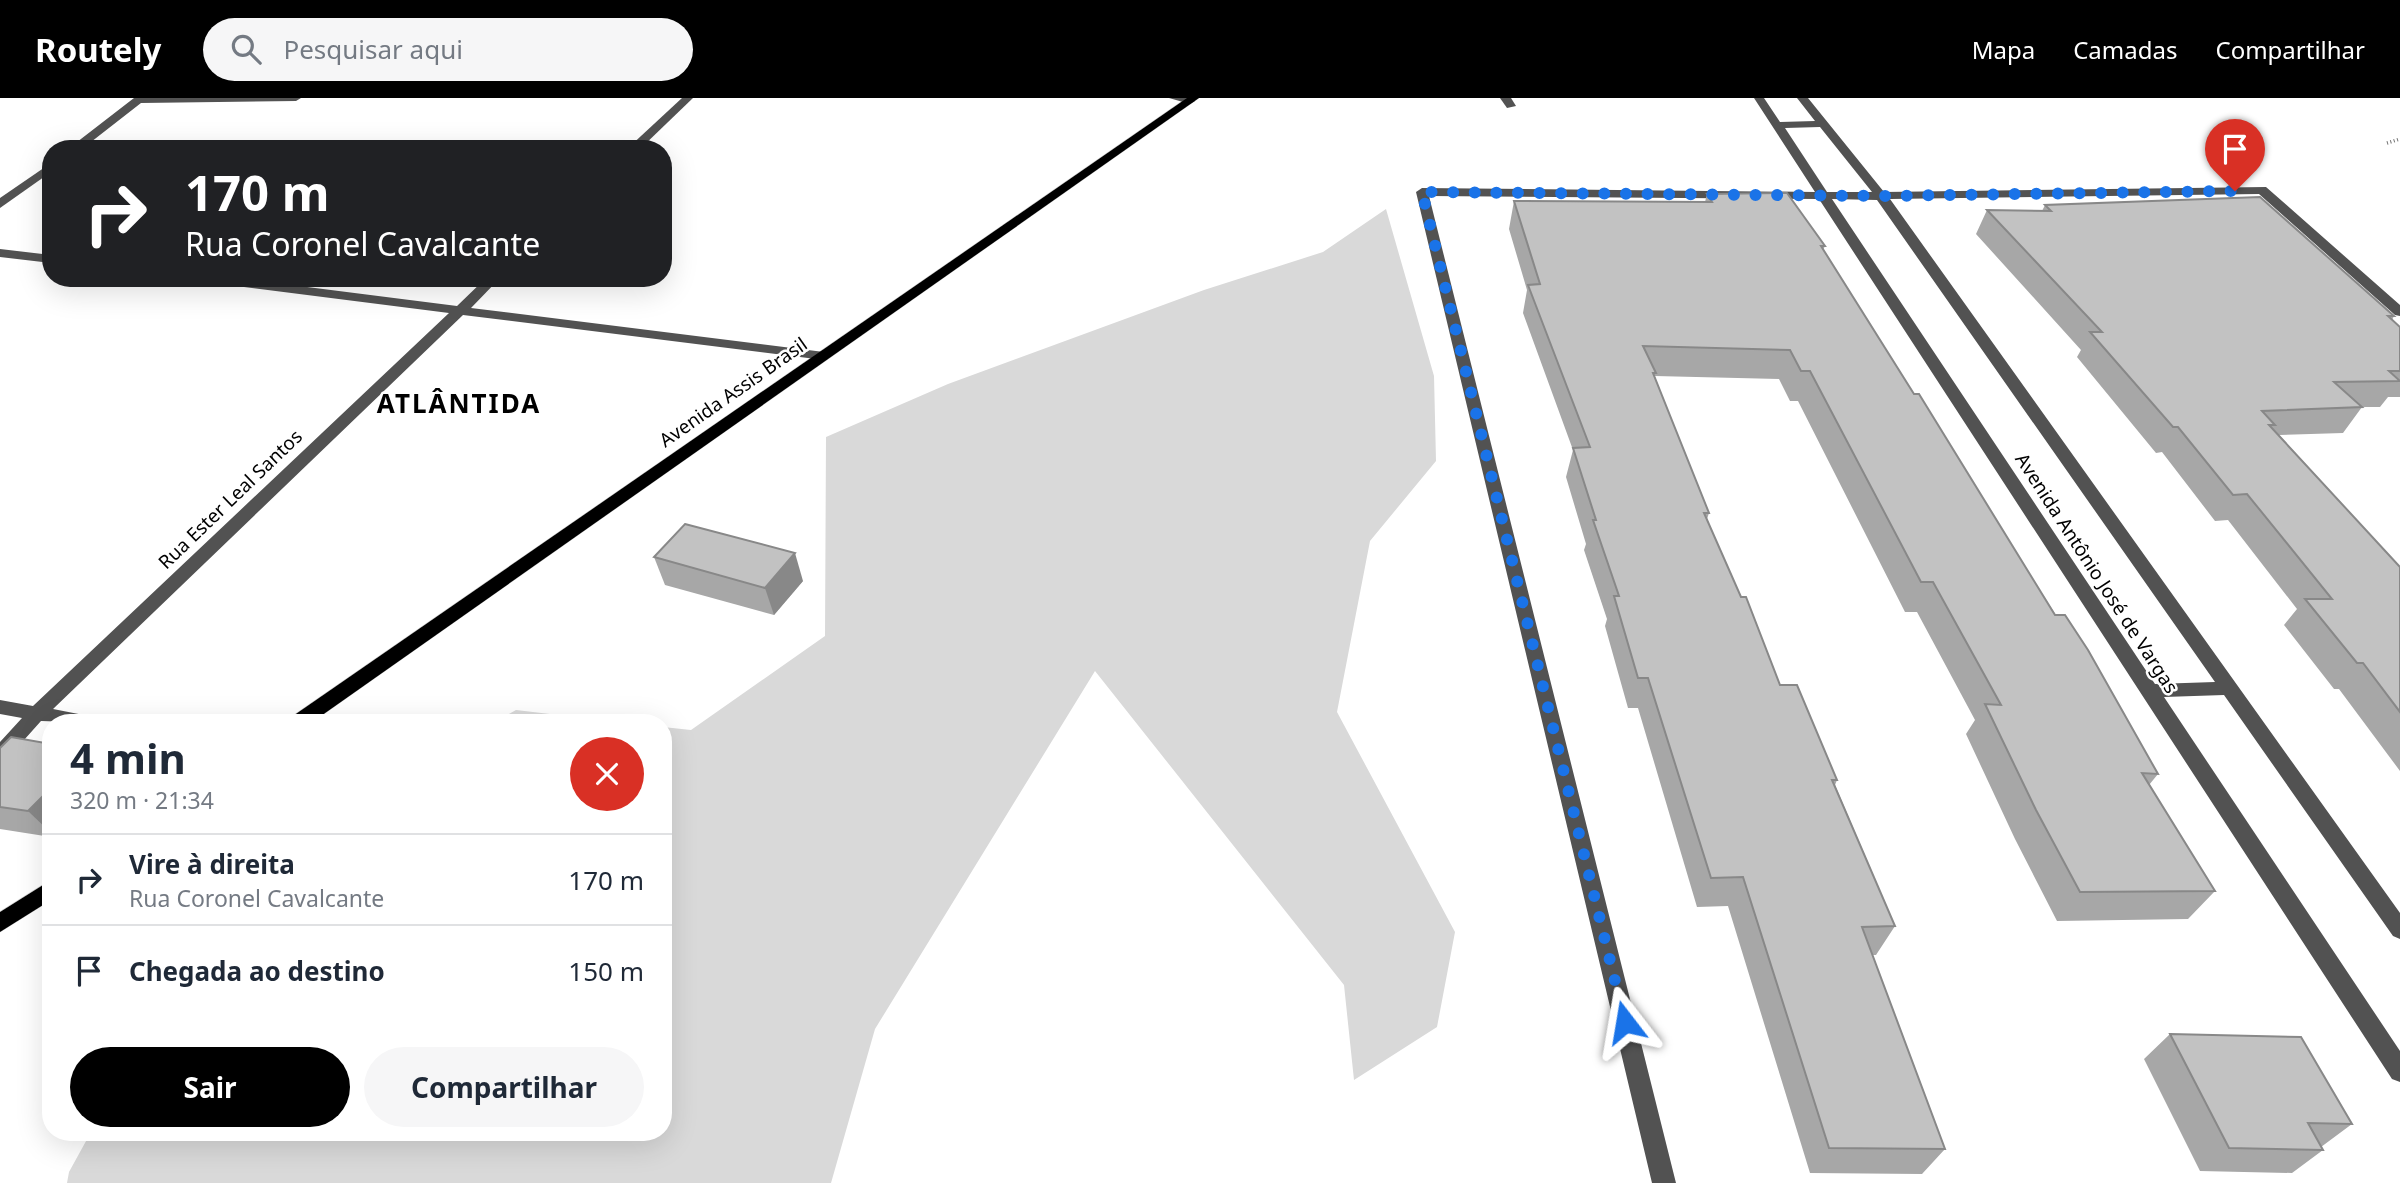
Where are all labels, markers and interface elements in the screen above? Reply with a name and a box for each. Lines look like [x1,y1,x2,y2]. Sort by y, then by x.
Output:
search box [203,18,693,81]
text: Routely [35,27,161,72]
icon: search [227,30,265,68]
text: Pesquisar aqui [283,31,463,67]
text: Mapa [1972,33,2035,66]
text: Camadas [2073,33,2177,66]
text: Compartilhar [2215,33,2365,66]
pin [2205,119,2265,191]
icon: arrive [2216,130,2254,168]
text: 170 m [185,159,330,225]
icon: right [70,168,161,259]
text: Rua Coronel Cavalcante [185,222,540,265]
street label: Avenida Assis Brasil [654,331,812,453]
district label: ATLÂNTIDA [377,385,541,421]
street label: Rua Ester Leal Santos [152,423,308,575]
street label: Avenida Antônio José de Vargas [2009,448,2185,698]
text: 4 min [70,729,186,786]
button: close [570,737,644,811]
text: 320 m · 21:34 [70,784,214,816]
text: Vire à direita [129,846,295,882]
icon: right [70,861,108,899]
text: 170 m [568,862,644,898]
text: Rua Coronel Cavalcante [129,882,384,914]
icon: arrive [70,952,108,990]
text: Chegada ao destino [129,953,385,989]
text: 150 m [568,953,644,989]
position arrow [1588,985,1662,1059]
button: Sair [70,1047,350,1127]
button: Compartilhar [364,1047,644,1127]

